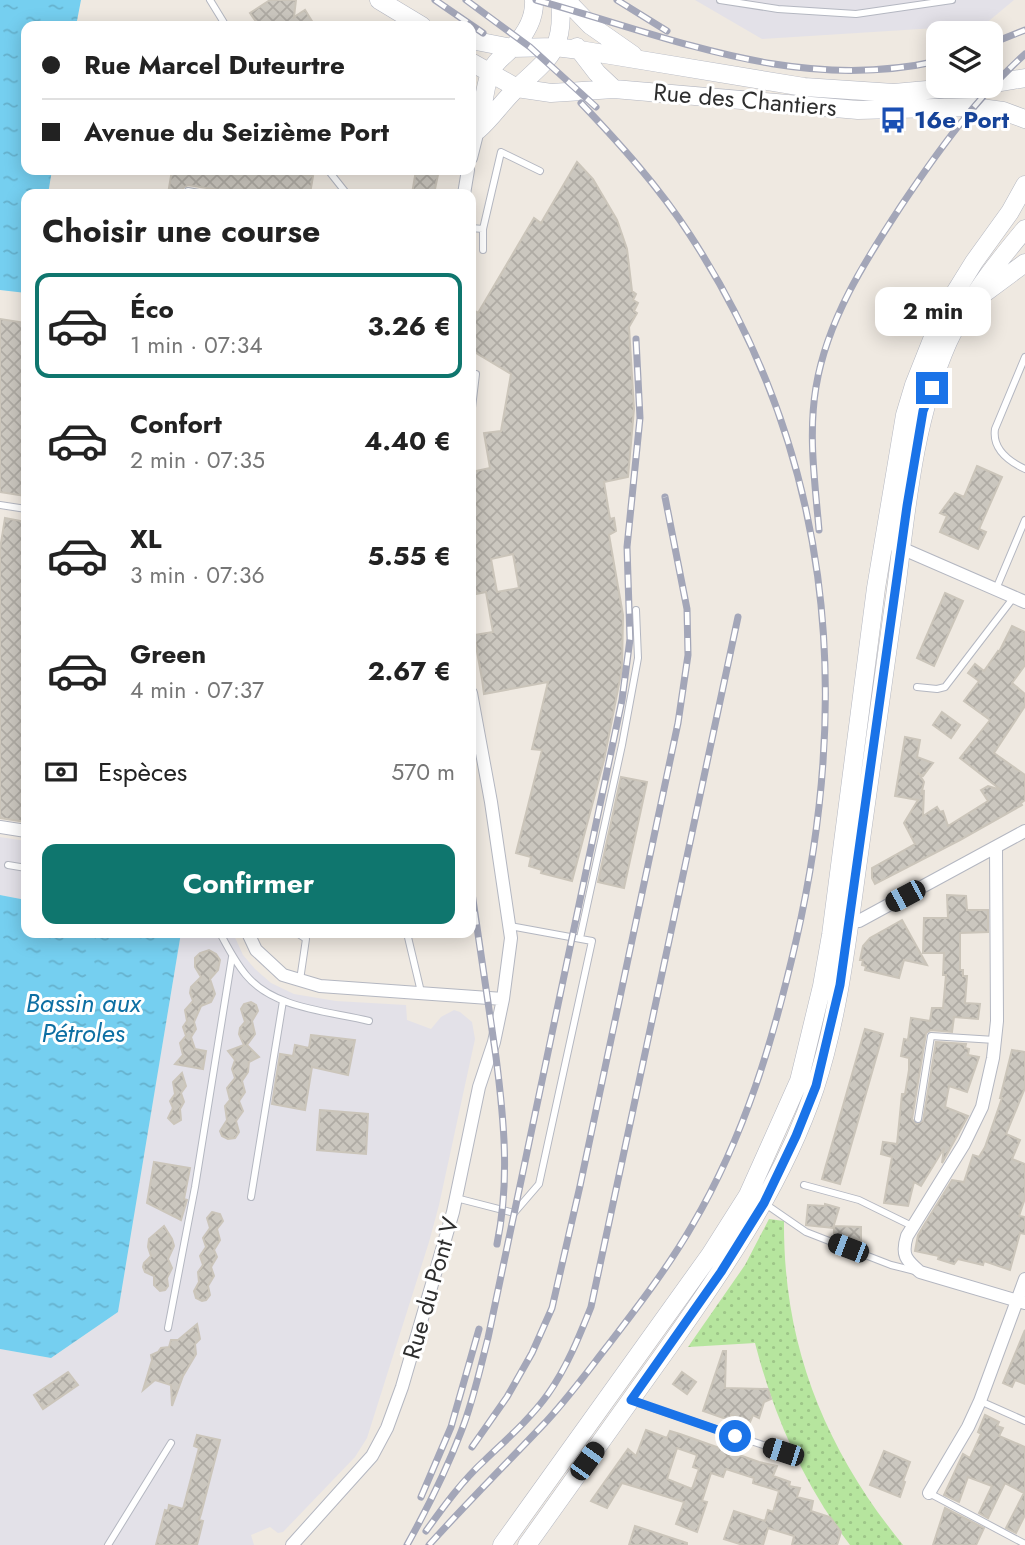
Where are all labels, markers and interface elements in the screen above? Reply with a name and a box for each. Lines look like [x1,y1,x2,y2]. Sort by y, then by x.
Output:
map controls [926,21,1003,98]
button: layers [926,21,1003,98]
text: Rue Marcel Duteurtre [84,46,345,84]
street label: Rue des Chantiers [652,74,838,125]
place label: 16e Port [914,102,1009,137]
bus stop icon: 16e Port [878,105,908,135]
text: Avenue du Seizième Port [84,113,389,151]
text: Choisir une course [42,208,320,254]
callout: 2 min [874,286,990,336]
text: Éco [130,290,174,328]
icon: car [46,294,109,357]
text: 2 min [903,294,963,328]
text: 3.26 € [368,307,451,345]
text: 1 min · 07:34 [130,328,263,362]
route end [916,372,948,404]
text: Confort [130,405,222,443]
icon: car [46,409,109,472]
text: 4.40 € [364,422,451,460]
text: 2 min · 07:35 [130,443,265,477]
text: XL [130,520,162,558]
icon: car [46,524,109,587]
text: 5.55 € [367,537,451,575]
text: 3 min · 07:36 [130,558,265,592]
text: Green [130,635,206,673]
icon: car [46,639,109,702]
text: 2.67 € [368,652,451,690]
text: 4 min · 07:37 [130,673,264,707]
icon: cash [42,753,80,791]
text: Espèces [98,753,187,791]
text: 570 m [391,755,455,789]
button: Confirmer [42,844,455,924]
car [882,877,929,915]
water label: Bassin aux Pétroles [26,984,142,1052]
street label: Rue du Pont V [394,1213,468,1363]
car [825,1231,872,1265]
route start [719,1420,751,1452]
car [760,1436,807,1468]
car [567,1438,608,1484]

